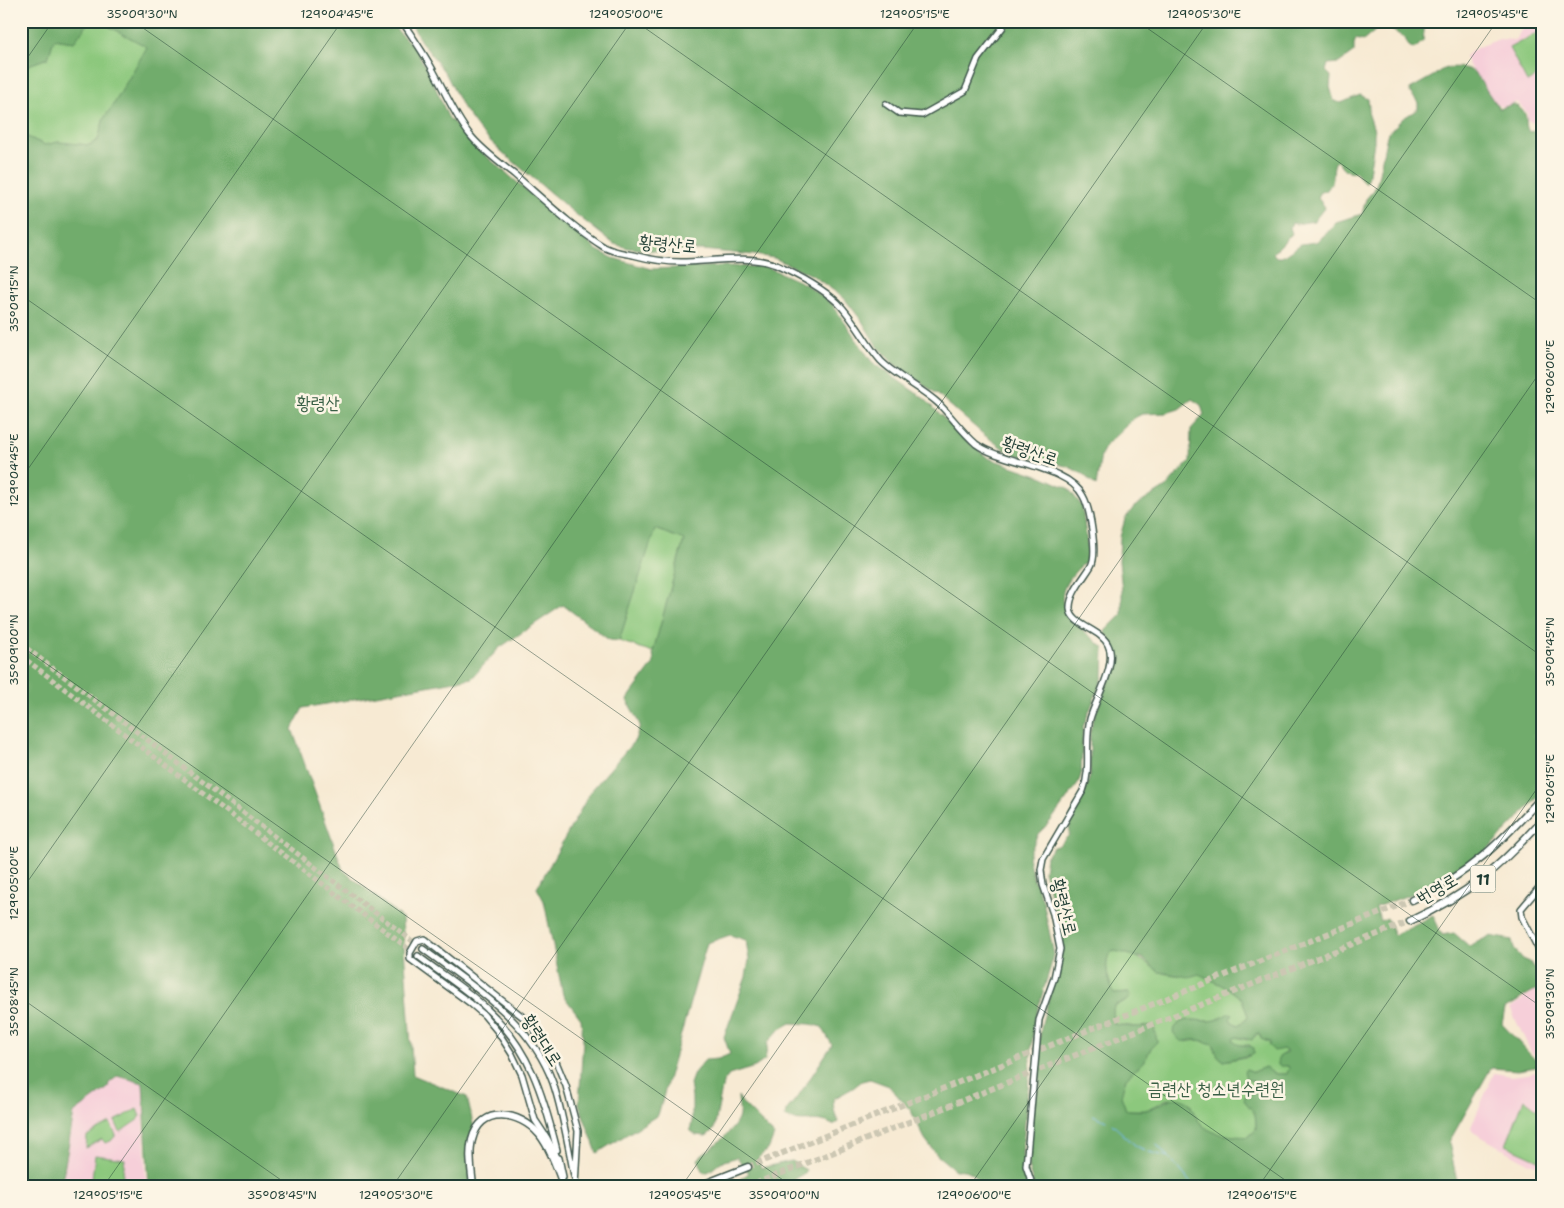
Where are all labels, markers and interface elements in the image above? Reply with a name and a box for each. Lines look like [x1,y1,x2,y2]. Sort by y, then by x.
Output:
text: 35°09'30"N [106,6,178,22]
text: 129°04'45"E [300,6,374,22]
text: 129°05'00"E [589,6,663,22]
text: 129°05'15"E [880,6,950,22]
text: 129°05'30"E [1167,6,1241,22]
text: 129°05'45"E [1456,6,1528,22]
street label: 황령산로 [638,230,698,258]
text: 35°09'15"N [6,265,22,333]
text: 129°06'00"E [1542,340,1558,414]
park label: 황령산 [296,391,340,415]
street label: 황령산로 [999,430,1061,472]
text: 129°04'45"E [6,433,22,507]
text: 35°09'00"N [6,614,22,686]
text: 35°09'45"N [1542,617,1558,687]
text: 129°06'15"E [1542,754,1558,824]
text: 129°05'00"E [6,846,22,920]
road number: 11 [1470,866,1496,892]
street label: 번영로 [1412,868,1462,910]
street label: 황령산로 [1045,876,1083,938]
text: 35°08'45"N [6,967,22,1037]
text: 35°09'30"N [1542,968,1558,1040]
street label: 황령대로 [516,1009,568,1071]
park label: 금련산 청소년수련원 [1148,1077,1284,1101]
text: 129°05'15"E [73,1187,143,1203]
text: 35°08'45"N [247,1187,317,1203]
text: 129°05'30"E [359,1187,433,1203]
text: 129°05'45"E [649,1187,721,1203]
text: 35°09'00"N [748,1187,820,1203]
text: 129°06'00"E [937,1187,1011,1203]
text: 129°06'15"E [1227,1187,1297,1203]

